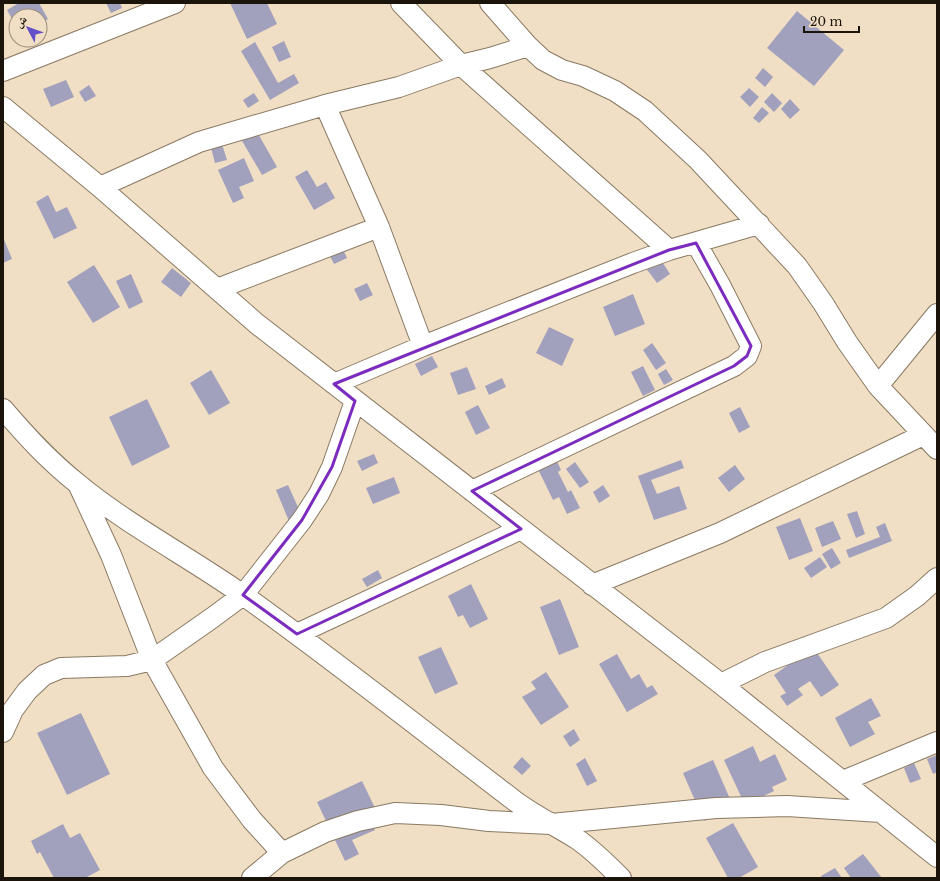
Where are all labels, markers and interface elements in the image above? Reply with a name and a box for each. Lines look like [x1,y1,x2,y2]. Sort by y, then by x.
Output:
north arrow [8,8,48,48]
scale bar [804,8,859,34]
text: ش [11,12,31,31]
text: 20 m [810,14,842,29]

